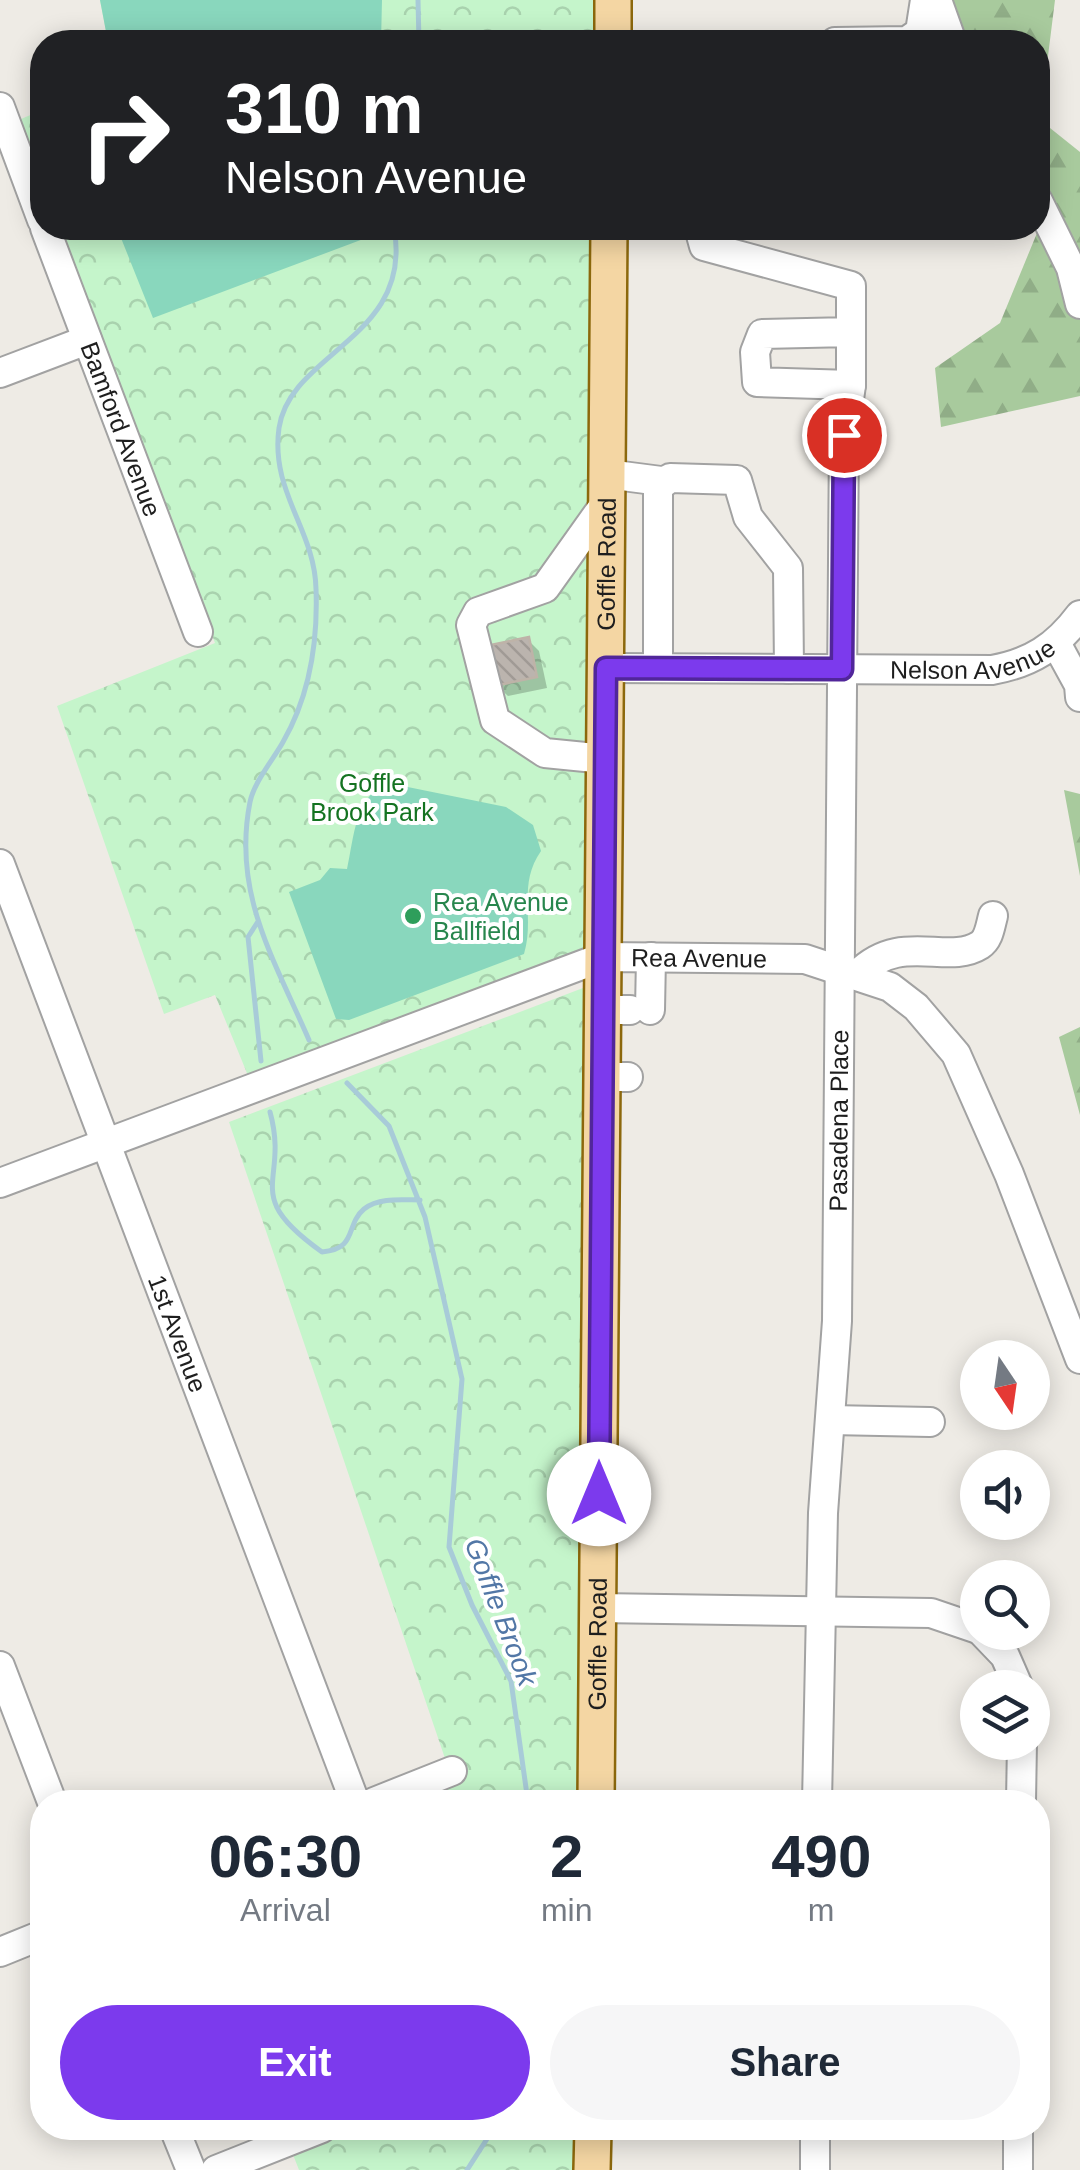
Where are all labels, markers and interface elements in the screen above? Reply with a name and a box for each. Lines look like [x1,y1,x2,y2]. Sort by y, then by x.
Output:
icon: right [60,70,190,200]
text: 310 m [225,70,423,148]
text: Nelson Avenue [225,152,527,203]
street label: Bamford Avenue [75,338,167,520]
pin [802,393,887,478]
icon: arrive [817,408,872,463]
street label: Goffle Road [592,497,621,631]
street label: Nelson Avenue [890,633,1060,684]
park label: Goffle Brook Park [310,769,434,826]
place label: Rea Avenue Ballfield [433,888,569,945]
marker: Rea Avenue Ballfield [402,905,424,927]
street label: Rea Avenue [631,943,767,973]
street label: Pasadena Place [824,1029,853,1212]
street label: 1st Avenue [143,1271,213,1396]
north arrow [960,1340,1050,1430]
map controls [960,1340,1050,1760]
position arrow [547,1442,651,1546]
button: sound [960,1450,1050,1540]
water label: Goffle Brook [459,1534,544,1692]
button: search [960,1560,1050,1650]
street label: Goffle Road [583,1577,612,1711]
button: layers [960,1670,1050,1760]
text: 06:30 [209,1823,362,1890]
text: 2 [550,1823,583,1890]
text: 490 [771,1823,871,1890]
text: Arrival [240,1892,331,1928]
text: min [541,1892,592,1928]
text: m [808,1892,835,1928]
button: Exit [60,2005,530,2120]
button: Share [550,2005,1020,2120]

